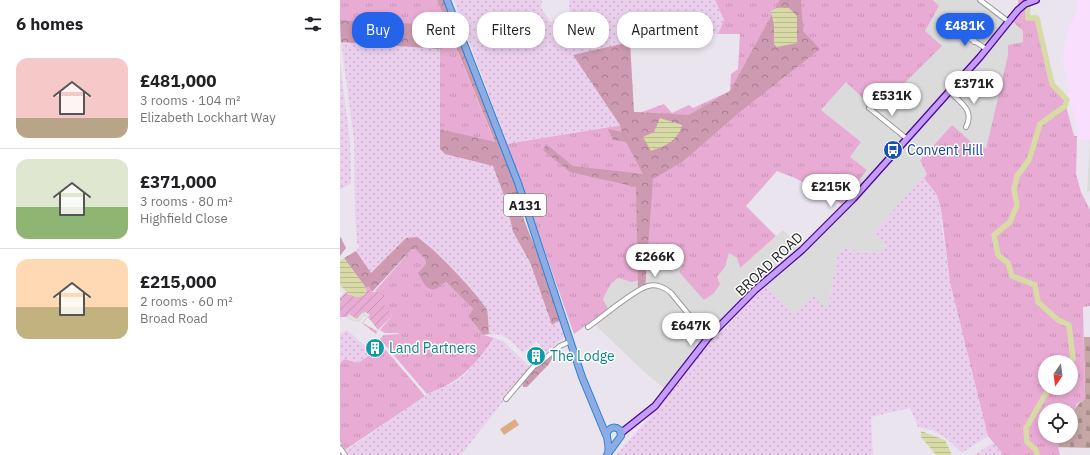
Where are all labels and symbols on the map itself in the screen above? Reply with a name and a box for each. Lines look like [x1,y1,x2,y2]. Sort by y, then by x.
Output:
pin: £481K [937,13,993,47]
pin: £371K [946,71,1002,105]
pin: £531K [864,83,920,117]
bus stop icon: Convent Hill [882,139,904,161]
place label: Convent Hill [907,141,983,159]
pin: £215K [803,174,859,208]
road number: A131 [504,194,546,216]
street label: BROAD ROAD [731,228,807,300]
pin: £266K [627,244,683,278]
pin: £647K [663,313,719,347]
building icon: Land Partners [364,337,386,359]
place label: Land Partners [389,339,477,357]
building icon: The Lodge [525,345,547,367]
place label: The Lodge [550,347,615,365]
north arrow [1038,355,1078,395]

